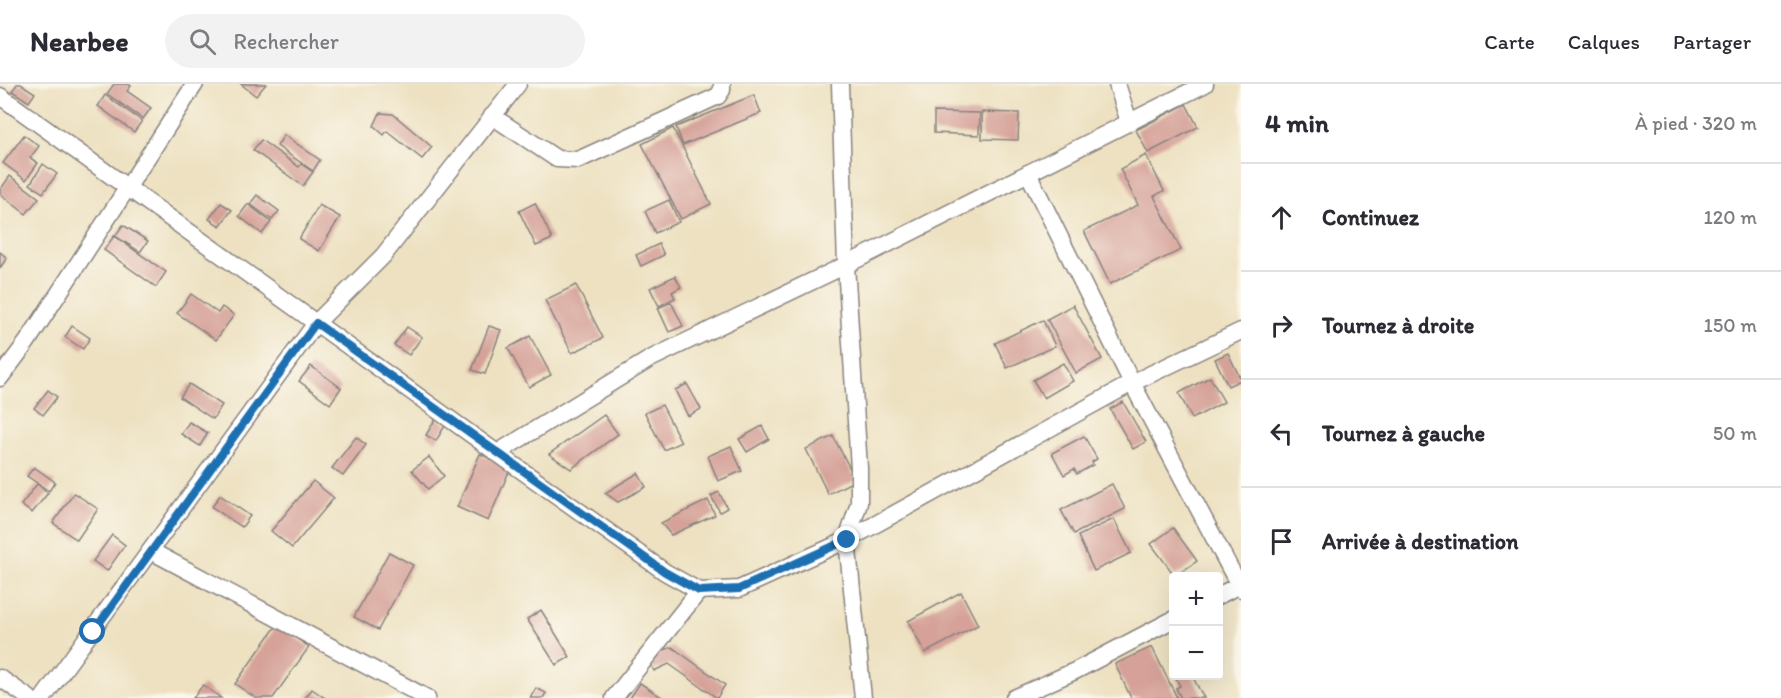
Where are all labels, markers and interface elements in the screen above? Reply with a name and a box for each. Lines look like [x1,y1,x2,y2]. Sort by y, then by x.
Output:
search box [165,14,585,68]
text: Nearbee [30,24,129,58]
icon: search [186,25,219,58]
text: Rechercher [234,28,339,55]
text: Carte [1484,29,1535,54]
text: Calques [1568,29,1640,54]
text: Partager [1673,29,1751,54]
text: 4 min [1265,107,1329,139]
text: À pied · 320 m [1635,111,1757,135]
icon: ahead [1265,201,1298,234]
text: Continuez [1322,204,1419,231]
text: 120 m [1704,205,1757,229]
icon: right [1265,309,1298,342]
text: Tournez à droite [1322,312,1474,339]
text: 150 m [1704,313,1757,337]
icon: left [1265,417,1298,450]
text: Tournez à gauche [1322,420,1485,447]
text: 50 m [1713,421,1757,445]
icon: arrive [1265,525,1298,558]
route end [833,526,859,552]
text: Arrivée à destination [1322,528,1518,555]
map controls [1169,572,1223,680]
button: + [1169,572,1223,626]
route start [79,618,105,644]
button: − [1169,626,1223,680]

